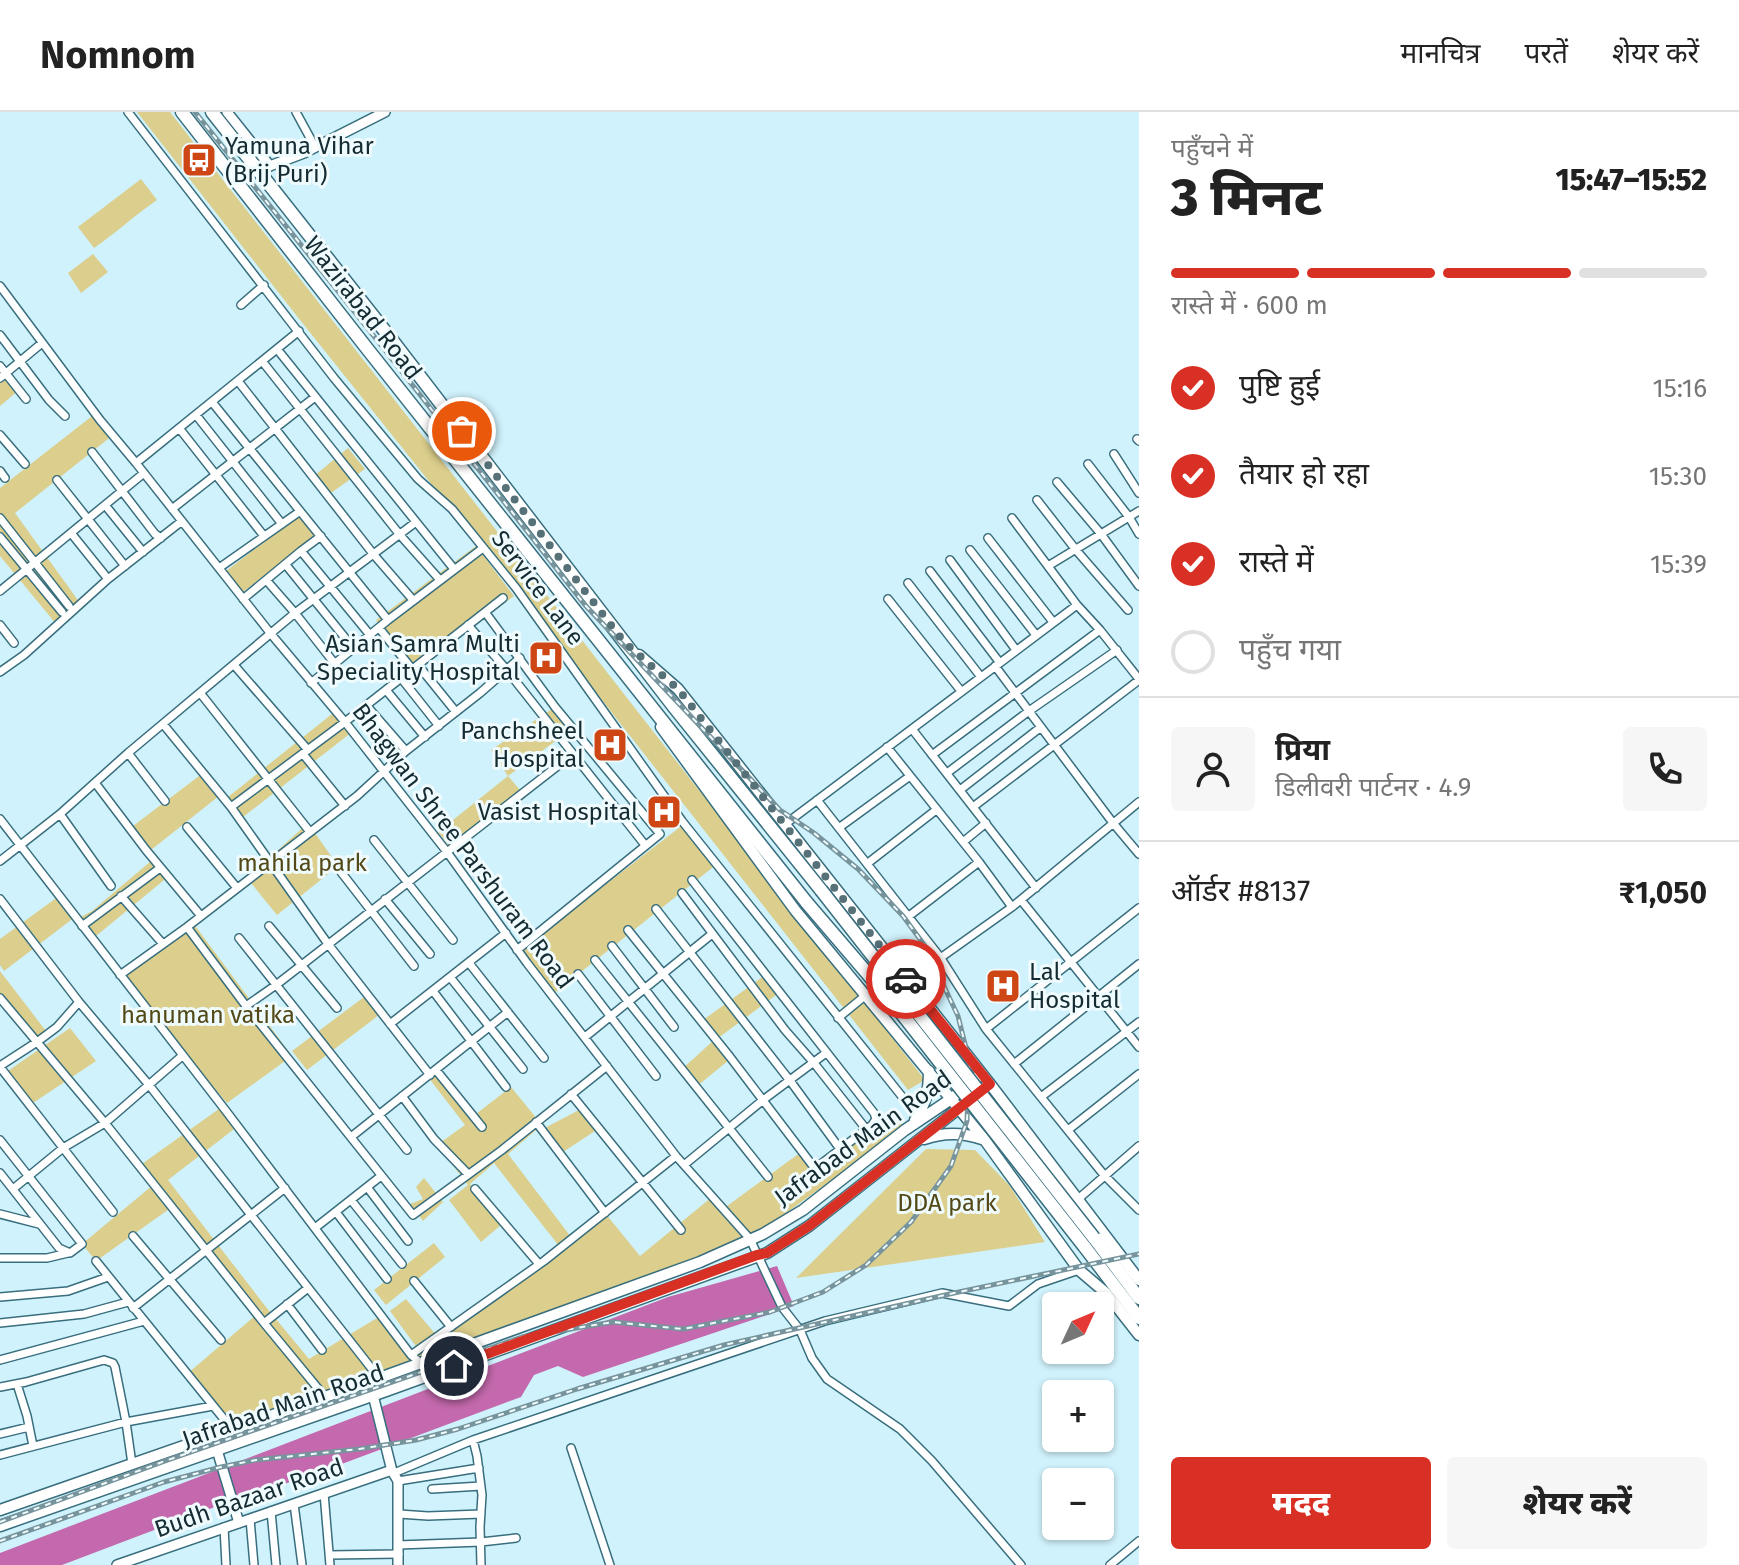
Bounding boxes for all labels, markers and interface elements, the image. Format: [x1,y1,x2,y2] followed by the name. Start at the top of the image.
[40,32,196,78] text: Nomnom
[1401,37,1481,70] text: मानचित्र
[1525,37,1568,70] text: परतें
[1612,37,1699,70] text: शेयर करें
[225,132,375,188] place label: Yamuna Vihar (Brij Puri)
[1171,133,1253,164] text: पहुँचने में
[180,141,218,179] bus stop icon: Yamuna Vihar (Brij Puri)
[1556,162,1707,198] text: 15:47–15:52
[1171,166,1322,229] text: 3 मिनट
[298,231,428,385] street label: Wazirabad Road
[1171,290,1328,321] text: रास्ते में · 600 m
[1171,366,1215,410] icon: check
[1239,368,1320,404] text: पुष्टि हुई
[1652,373,1707,404] text: 15:16
[428,397,496,465] pin
[440,409,484,453] icon: bag
[1171,454,1215,498] icon: check
[1239,456,1369,492] text: तैयार हो रहा
[1649,461,1707,492] text: 15:30
[486,525,590,651] street label: Service Lane
[1171,542,1215,586] icon: check
[1239,544,1314,580] text: रास्ते में
[1650,549,1707,580] text: 15:39
[317,630,520,686] place label: Asian Samra Multi Speciality Hospital
[1239,632,1341,668] text: पहुँच गया
[527,639,565,677] hospital icon: Asian Samra Multi Speciality Hospital
[346,698,580,994] street label: Bhagwan Shree Parshuram Road
[460,717,584,773] place label: Panchsheel Hospital
[591,726,629,764] hospital icon: Panchsheel Hospital
[1171,727,1255,811] button: person
[1623,727,1707,811] button: phone
[1275,732,1330,768] text: प्रिया
[1275,772,1471,803] text: डिलीवरी पार्टनर · 4.9
[645,793,683,831] hospital icon: Vasist Hospital
[478,798,638,826] place label: Vasist Hospital
[237,849,367,877] park label: mahila park
[1171,873,1310,909] text: ऑर्डर #8137
[1619,875,1707,911] text: ₹1,050
[866,939,946,1019] courier
[884,957,928,1001] icon: car
[1029,958,1120,1014] place label: Lal Hospital
[984,967,1022,1005] hospital icon: Lal Hospital
[121,1001,295,1029] park label: hanuman vatika
[769,1064,957,1212] street label: Jafrabad Main Road
[897,1189,997,1217] park label: DDA park
[1042,1292,1114,1364] north arrow
[1042,1292,1114,1540] map controls
[420,1332,488,1400] pin
[432,1344,476,1388] icon: home
[178,1358,388,1454] street label: Jafrabad Main Road
[1042,1380,1114,1452] button: +
[151,1453,347,1543] street label: Budh Bazaar Road
[1171,1457,1431,1549] button: मदद
[1447,1457,1707,1549] button: शेयर करें
[1042,1468,1114,1540] button: −

